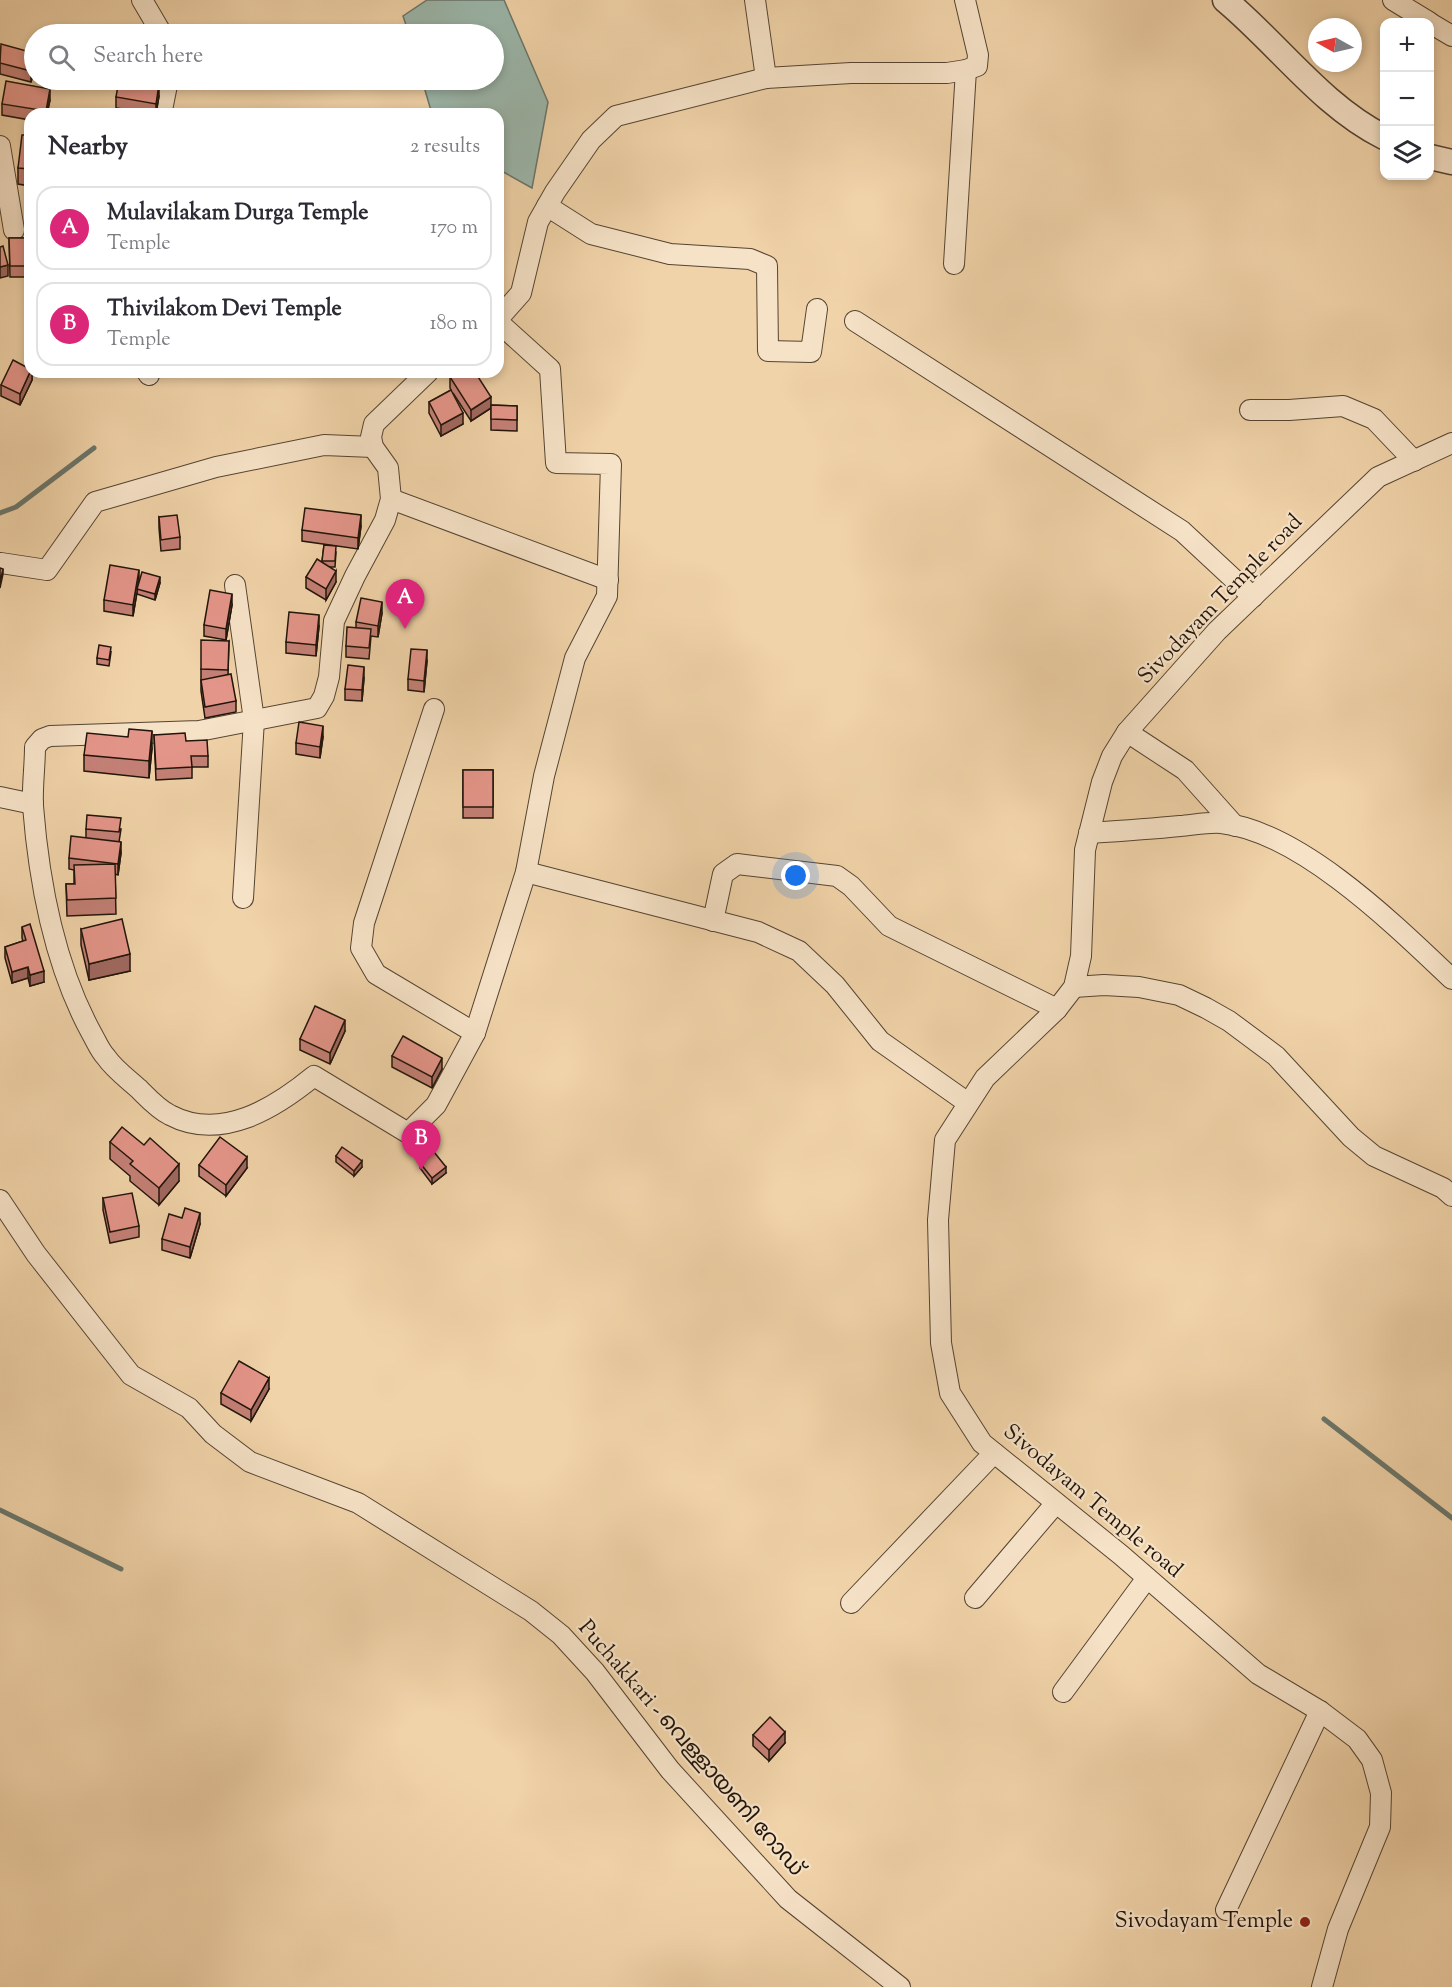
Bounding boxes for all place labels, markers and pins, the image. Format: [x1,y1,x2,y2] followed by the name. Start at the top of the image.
[386,580,424,629] pin: A
[402,1120,440,1170] pin: B
[1115,1906,1293,1938] place label: Sivodayam Temple
[1298,1915,1312,1929] marker: Sivodayam Temple

